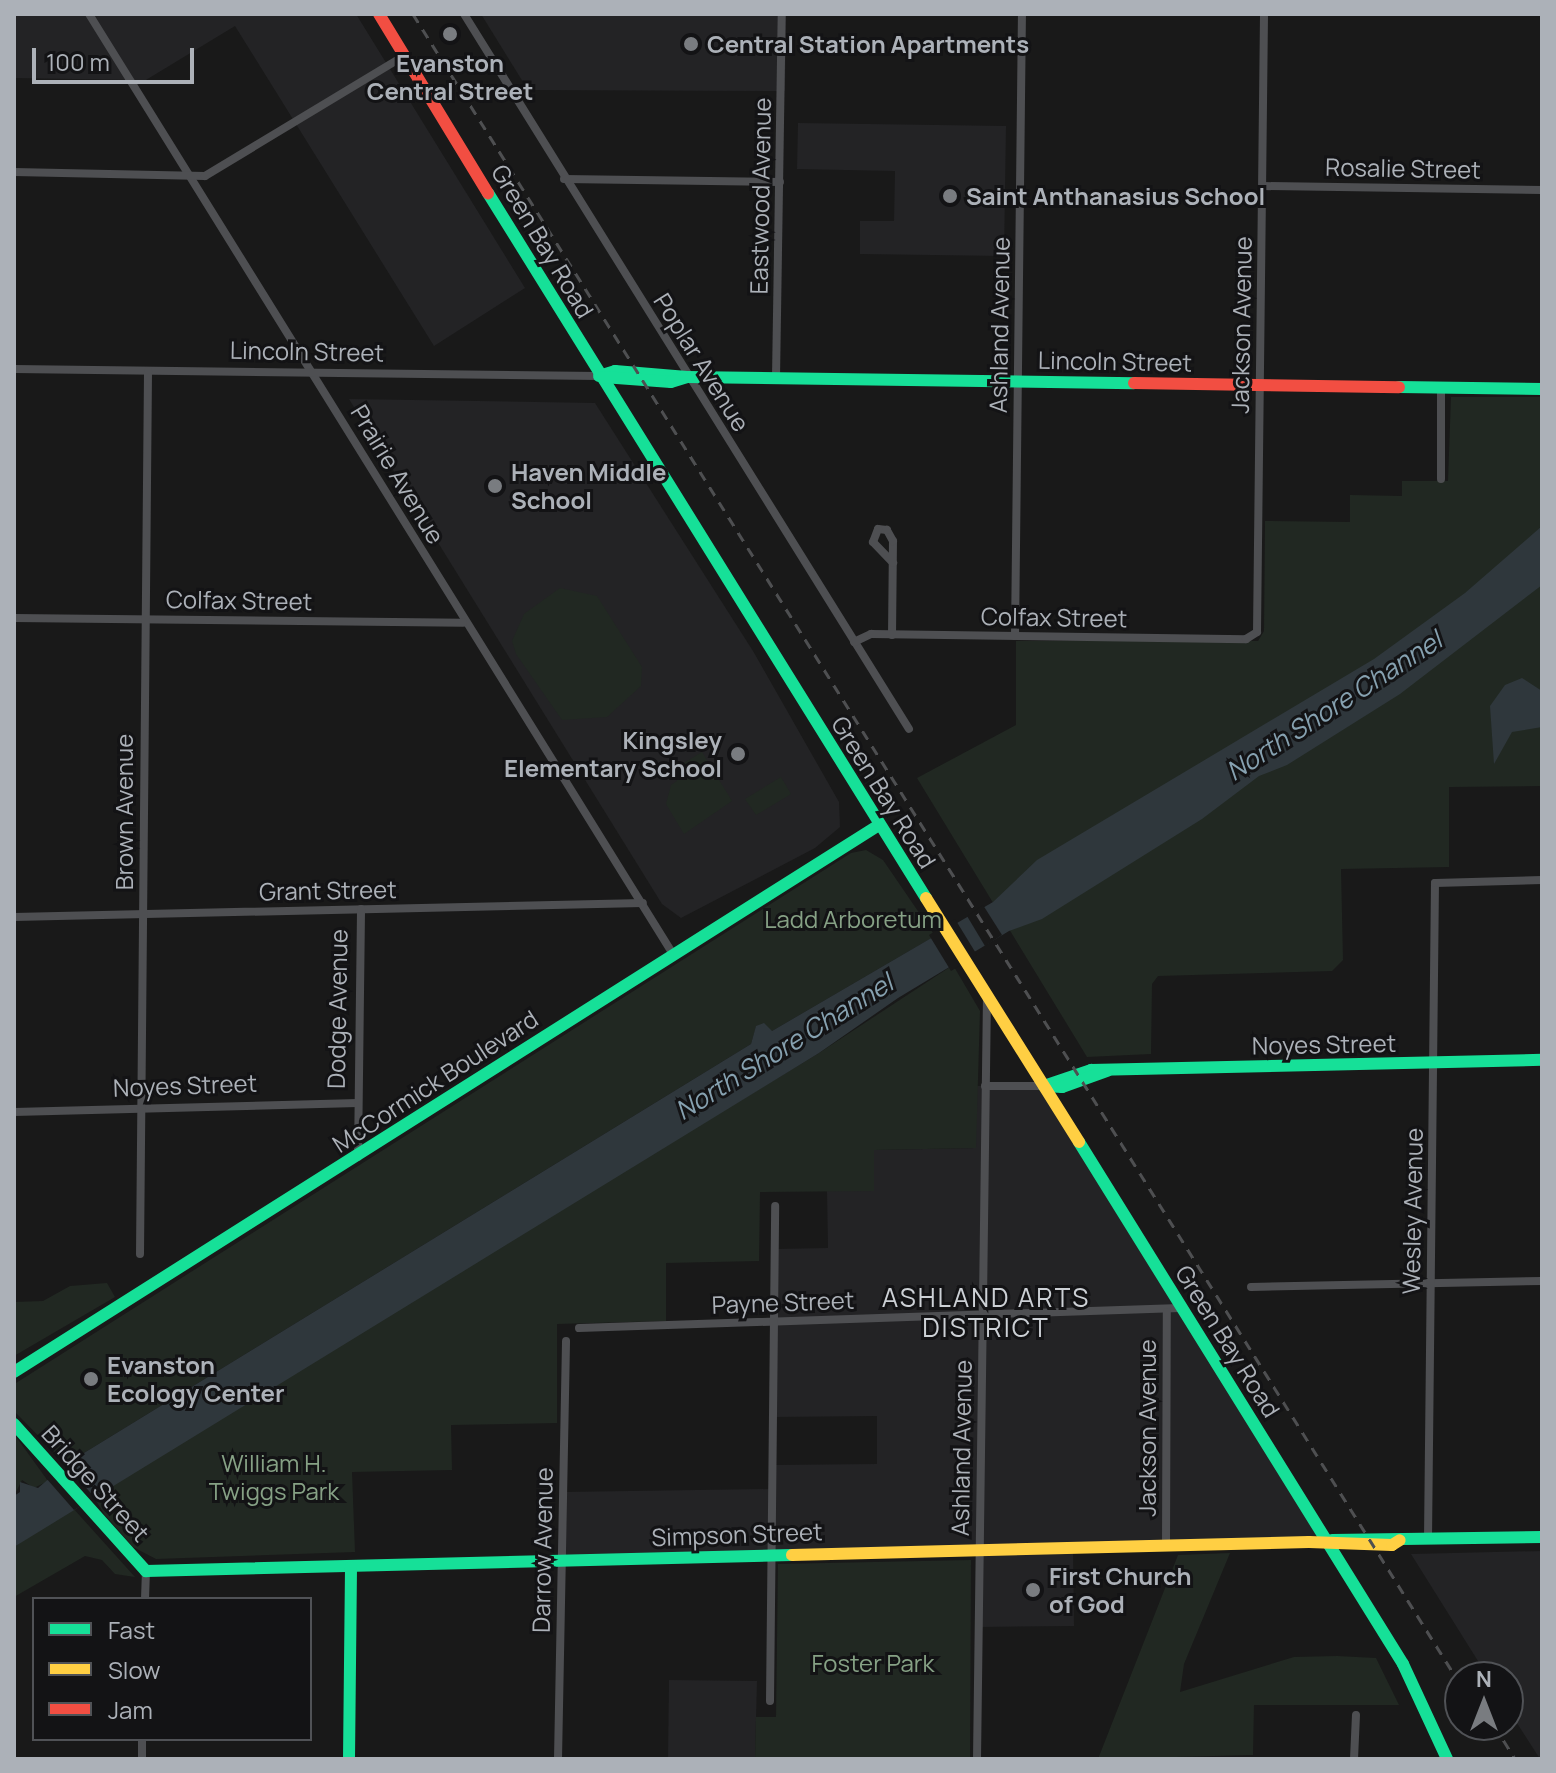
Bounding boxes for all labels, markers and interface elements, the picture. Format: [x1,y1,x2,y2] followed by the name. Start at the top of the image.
[439,23,461,45] marker: Evanston Central Street
[707,30,1029,58] place label: Central Station Apartments
[36,32,198,82] scale bar
[682,35,700,53] marker: Central Station Apartments
[46,45,110,78] text: 100 m
[367,49,533,105] place label: Evanston Central Street
[744,97,776,295] street label: Eastwood Avenue
[1325,152,1481,184] street label: Rosalie Street
[486,159,600,323] street label: Green Bay Road
[966,182,1265,210] place label: Saint Anthanasius School
[941,187,959,205] marker: Saint Anthanasius School
[1225,236,1257,414] street label: Jackson Avenue
[983,237,1015,413] street label: Ashland Avenue
[648,288,756,436] street label: Poplar Avenue
[230,335,384,367] street label: Lincoln Street
[1038,345,1192,377] street label: Lincoln Street
[345,399,451,549] street label: Prairie Avenue
[511,458,666,514] place label: Haven Middle School
[486,477,504,495] marker: Haven Middle School
[166,584,312,616] street label: Colfax Street
[981,601,1127,633] street label: Colfax Street
[1220,625,1448,787] water label: North Shore Channel
[826,711,942,873] street label: Green Bay Road
[504,726,722,782] place label: Kingsley Elementary School
[110,734,138,890] street label: Brown Avenue
[729,745,747,763] marker: Kingsley Elementary School
[259,874,397,906] street label: Grant Street
[764,905,942,933] park label: Ladd Arboretum
[321,929,353,1089] street label: Dodge Avenue
[670,967,898,1127] water label: North Shore Channel
[327,1004,543,1158] street label: McCormick Boulevard
[1252,1028,1396,1060] street label: Noyes Street
[112,1068,258,1102] street label: Noyes Street
[1396,1127,1428,1295] street label: Wesley Avenue
[1170,1260,1286,1422] street label: Green Bay Road
[882,1282,1090,1344] district label: ASHLAND ARTS DISTRICT
[711,1285,855,1319] street label: Payne Street
[1133,1339,1161,1517] street label: Jackson Avenue
[107,1351,284,1407] place label: Evanston Ecology Center
[945,1360,977,1536] street label: Ashland Avenue
[82,1370,100,1388] marker: Evanston Ecology Center
[36,1419,156,1547] street label: Bridge Street
[209,1449,339,1505] park label: William H. Twiggs Park
[526,1467,558,1633] street label: Darrow Avenue
[651,1517,823,1551] street label: Simpson Street
[1049,1562,1191,1618] place label: First Church of God
[1024,1581,1042,1599] marker: First Church of God
[32,1597,312,1741] legend
[108,1613,155,1646] text: Fast
[812,1649,934,1677] park label: Foster Park
[108,1653,161,1686] text: Slow
[1444,1661,1524,1741] north arrow
[1476,1664,1492,1694] text: N
[108,1693,153,1726] text: Jam

